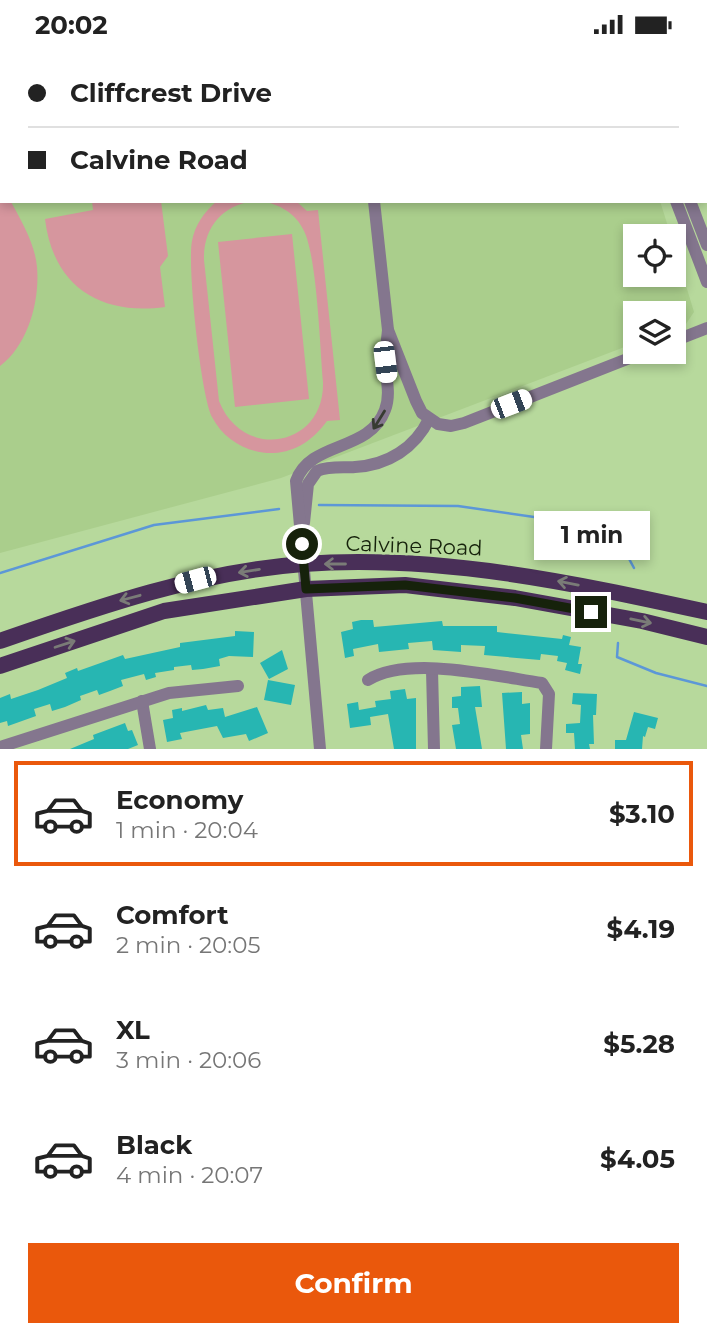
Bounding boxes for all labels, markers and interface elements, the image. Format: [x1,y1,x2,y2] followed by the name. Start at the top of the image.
[35,9,108,41] text: 20:02
[70,77,272,109] text: Cliffcrest Drive
[70,144,248,176] text: Calvine Road
[623,224,686,364] map controls
[623,224,686,287] button: locate
[623,301,686,364] button: layers
[373,340,398,384] car
[488,387,535,421] car
[371,410,385,430] one-way arrow
[533,511,649,559] callout: 1 min
[561,521,623,549] text: 1 min
[286,528,318,560] route start
[345,531,483,560] street label: Calvine Road
[323,557,346,571] one-way arrow
[172,564,219,596] car
[238,565,261,578] one-way arrow
[557,575,580,589] one-way arrow
[119,592,141,605] one-way arrow
[575,596,607,628] route end
[629,614,652,628] one-way arrow
[53,637,75,649] one-way arrow
[32,782,95,845] icon: car
[116,784,243,816] text: Economy
[609,798,675,830] text: $3.10
[116,816,258,844] text: 1 min · 20:04
[32,897,95,960] icon: car
[116,899,228,931] text: Comfort
[607,913,675,945] text: $4.19
[116,931,260,959] text: 2 min · 20:05
[32,1012,95,1075] icon: car
[116,1014,150,1046] text: XL
[603,1028,675,1060] text: $5.28
[116,1046,261,1074] text: 3 min · 20:06
[32,1127,95,1190] icon: car
[116,1129,192,1161] text: Black
[600,1143,675,1175] text: $4.05
[116,1161,263,1189] text: 4 min · 20:07
[28,1243,679,1323] button: Confirm

